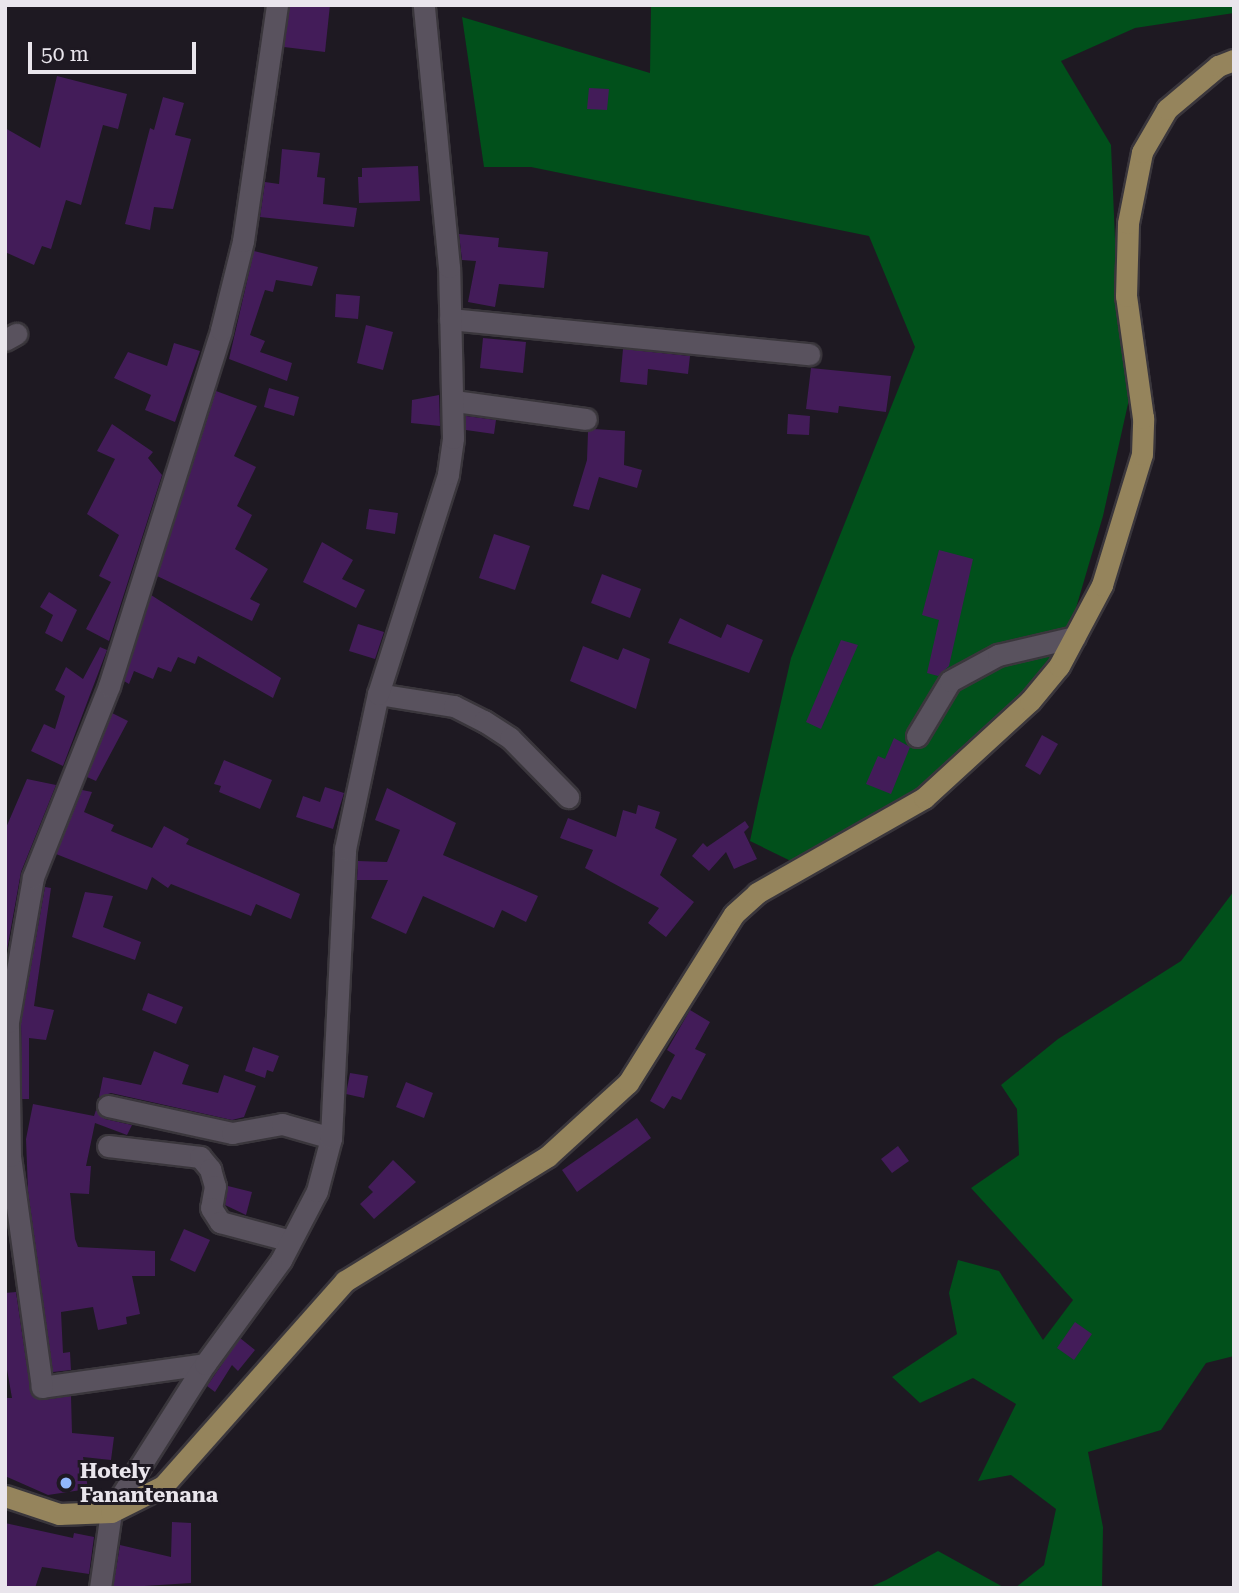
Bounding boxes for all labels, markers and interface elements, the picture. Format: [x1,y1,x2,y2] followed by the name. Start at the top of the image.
[32,28,200,72] scale bar
[41,42,89,66] text: 50 m
[80,1458,218,1508] place label: Hotely Fanantenana
[58,1475,74,1491] marker: Hotely Fanantenana

